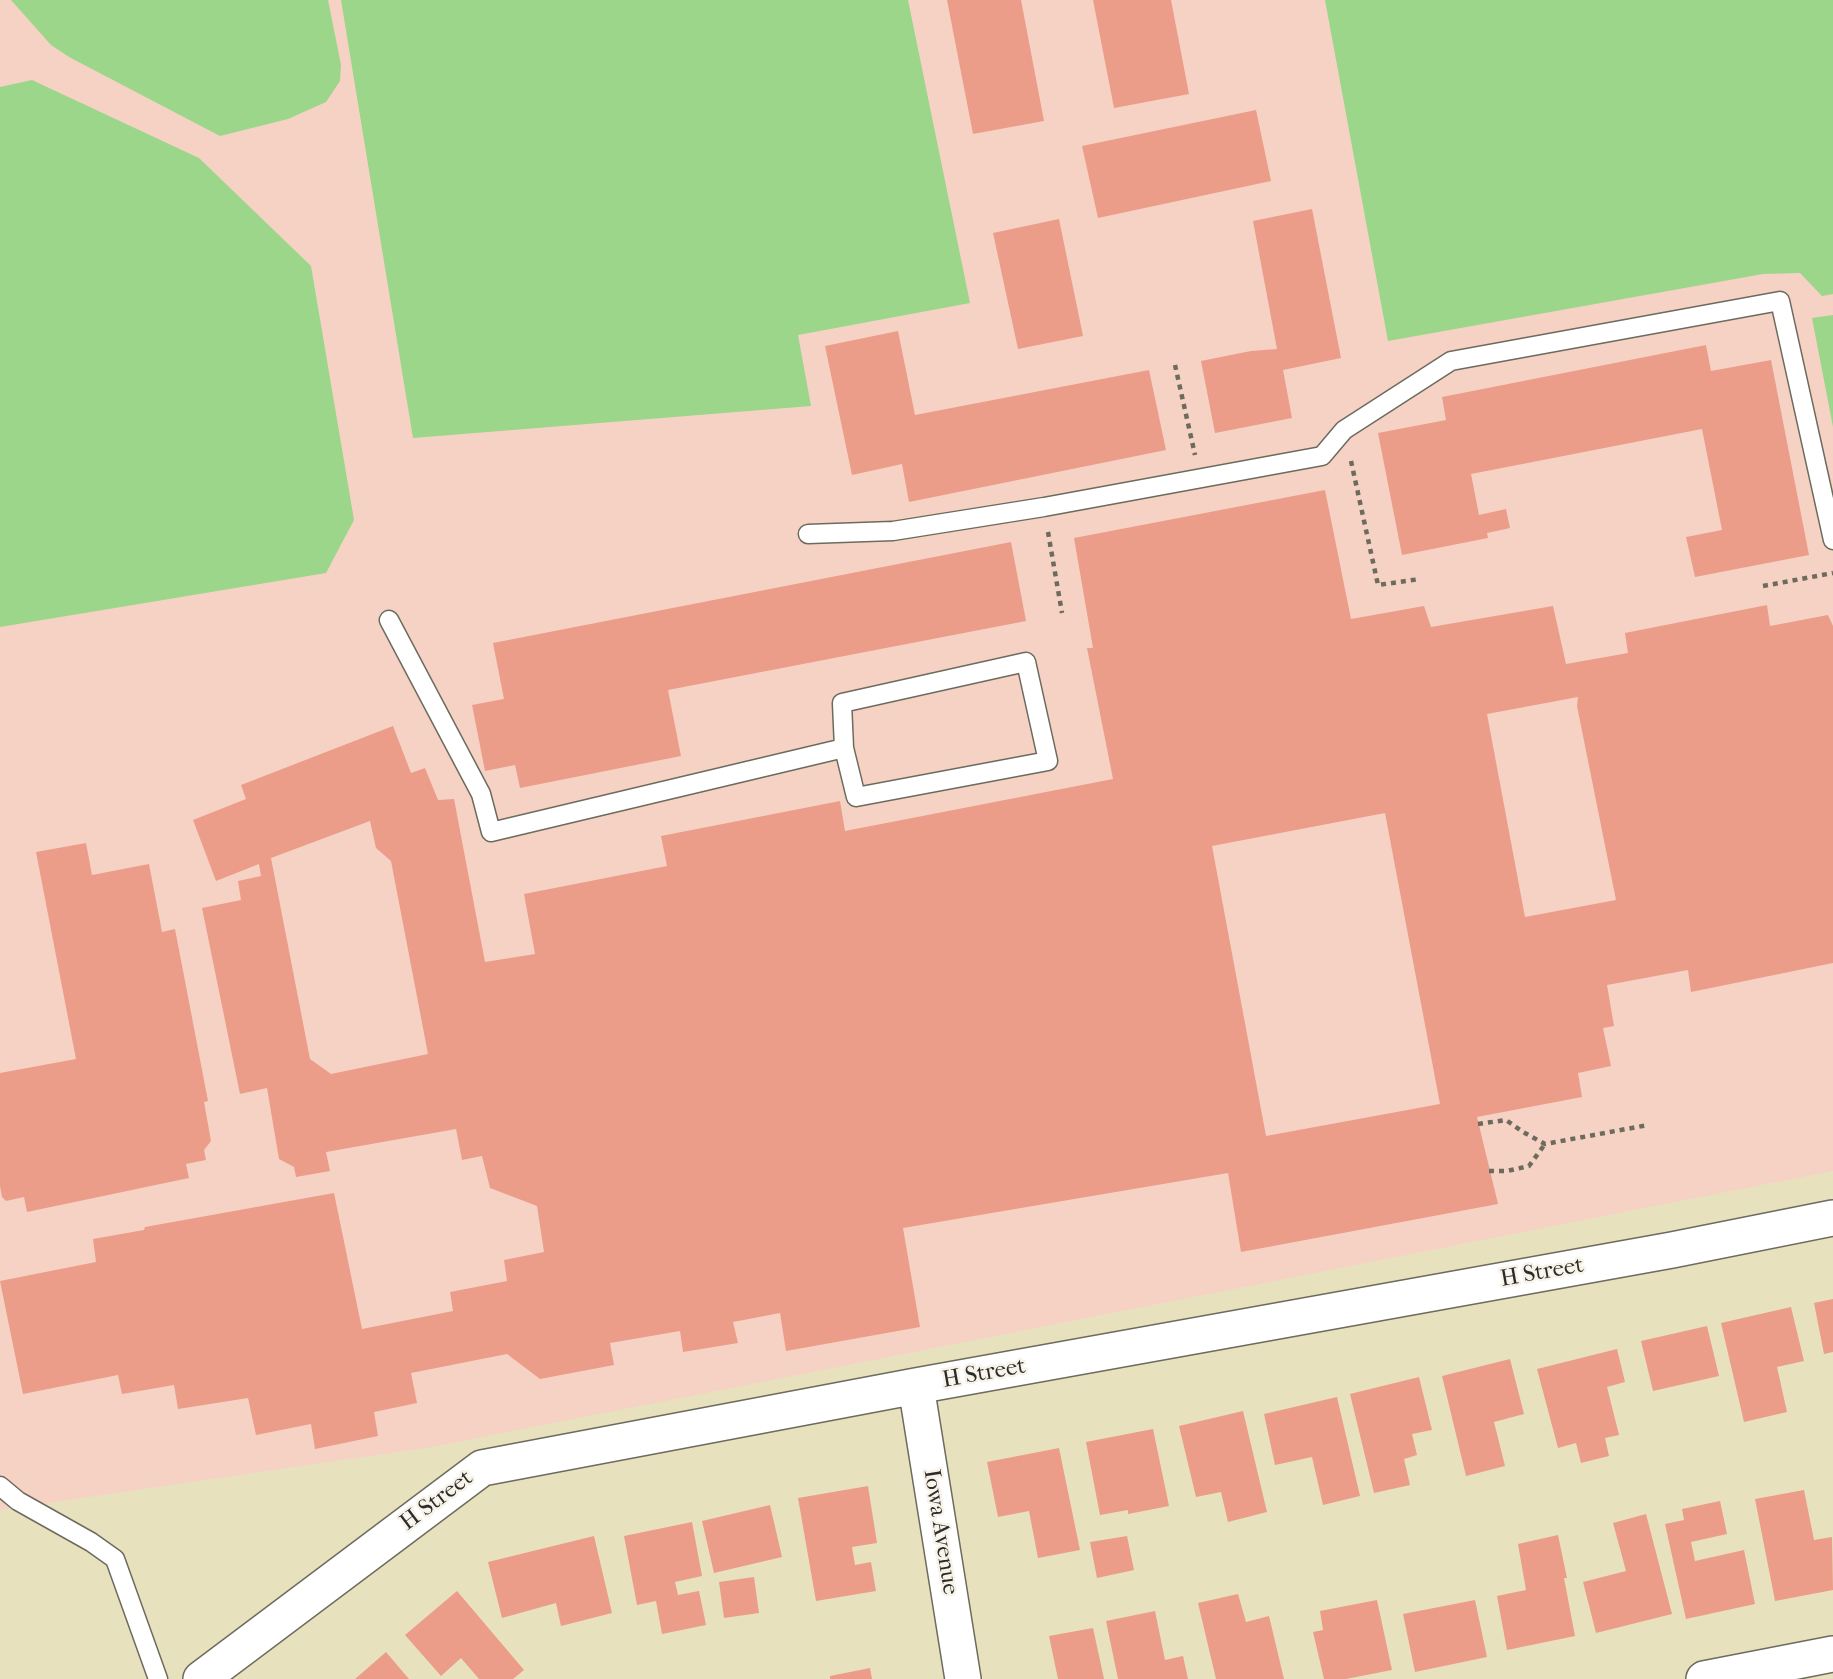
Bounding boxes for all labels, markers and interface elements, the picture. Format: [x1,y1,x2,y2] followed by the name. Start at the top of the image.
[1498,1252,1586,1294] street label: H Street
[940,1353,1028,1395] street label: H Street
[395,1465,479,1537] street label: H Street
[916,1467,964,1597] street label: Iowa Avenue

